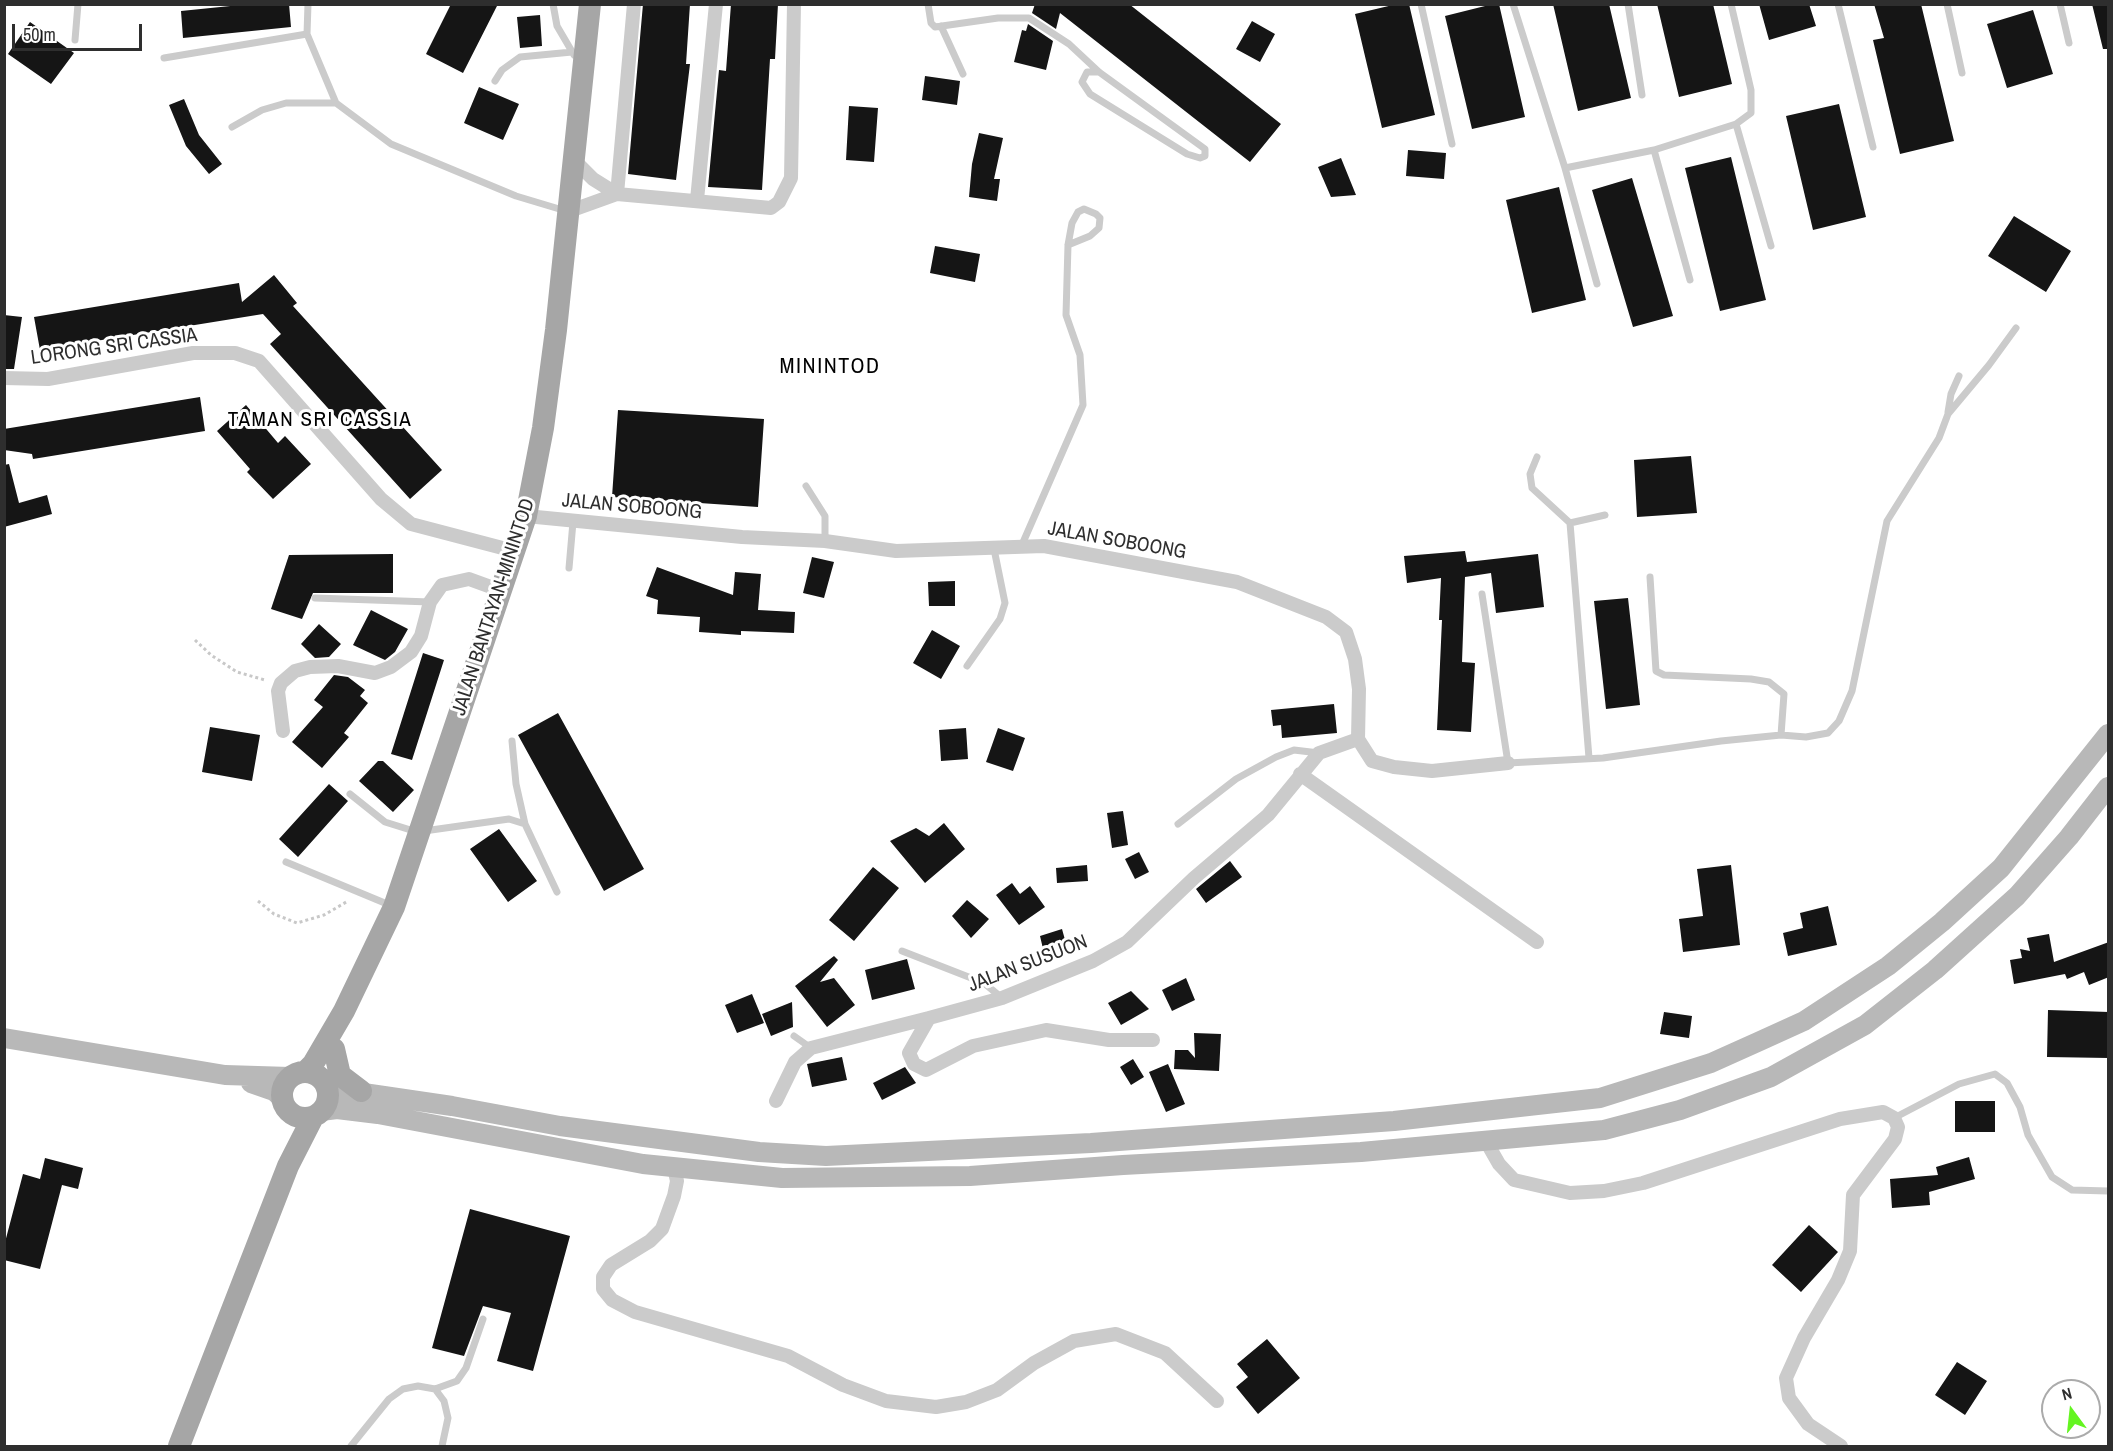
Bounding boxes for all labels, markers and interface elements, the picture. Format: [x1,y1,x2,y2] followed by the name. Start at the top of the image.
[15,12,146,50] scale bar
[23,22,56,47] text: 50 m
[29,323,199,371] street label: LORONG SRI CASSIA
[780,354,880,380] district label: MININTOD
[228,407,412,433] district label: TAMAN SRI CASSIA
[561,489,703,525] street label: JALAN SOBOONG
[448,496,540,718] street label: JALAN BANTAYAN-MININTOD
[1046,517,1188,565] street label: JALAN SOBOONG
[965,930,1091,998] street label: JALAN SUSUON
[2041,1379,2101,1439] north arrow
[2059,1382,2074,1405] text: N

